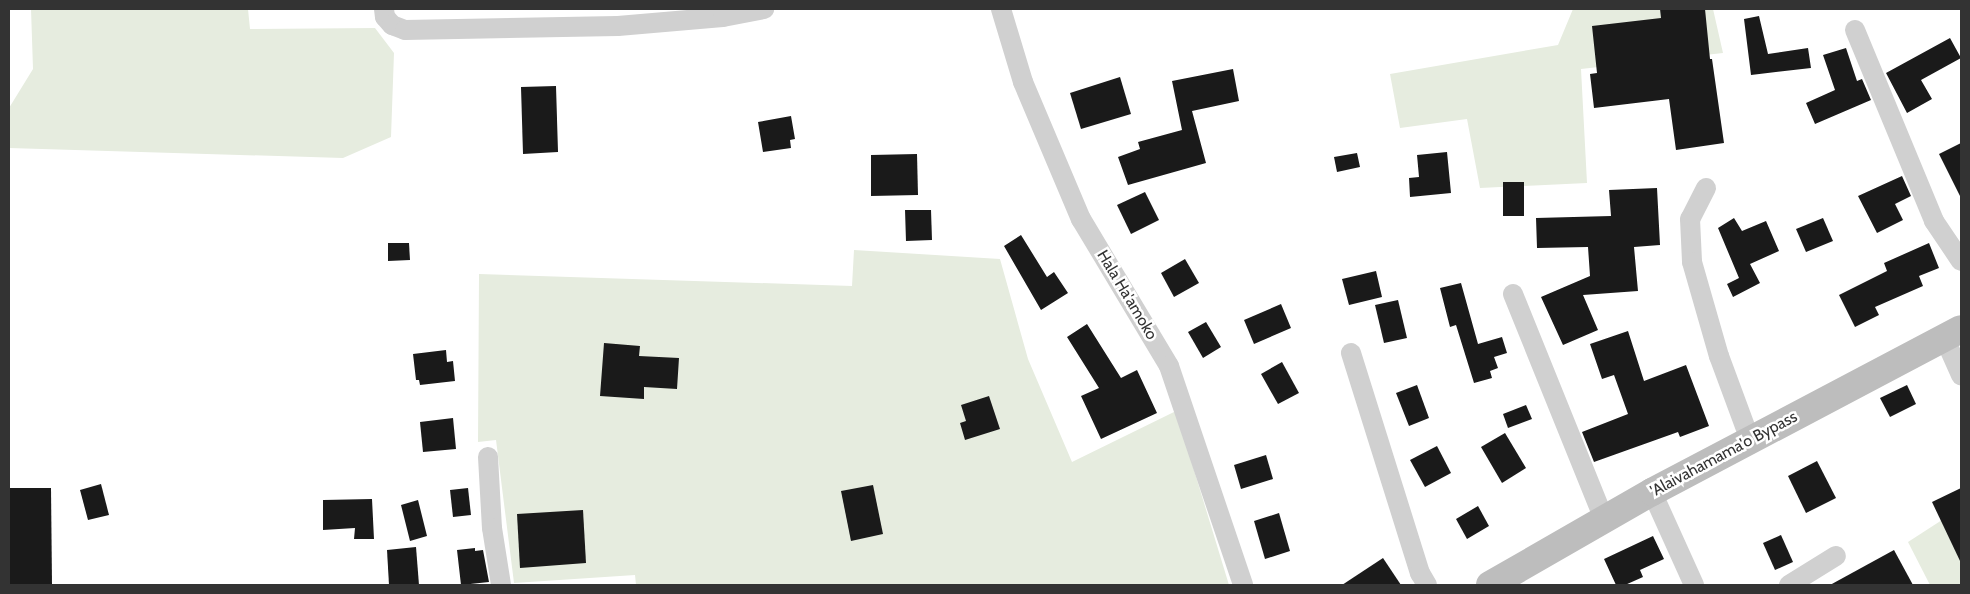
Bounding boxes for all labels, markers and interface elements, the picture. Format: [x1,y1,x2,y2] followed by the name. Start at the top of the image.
[1093,247,1161,343] street label: Hala Ha'amoko
[1647,407,1801,501] street label: 'Alaivahamama'o Bypass

